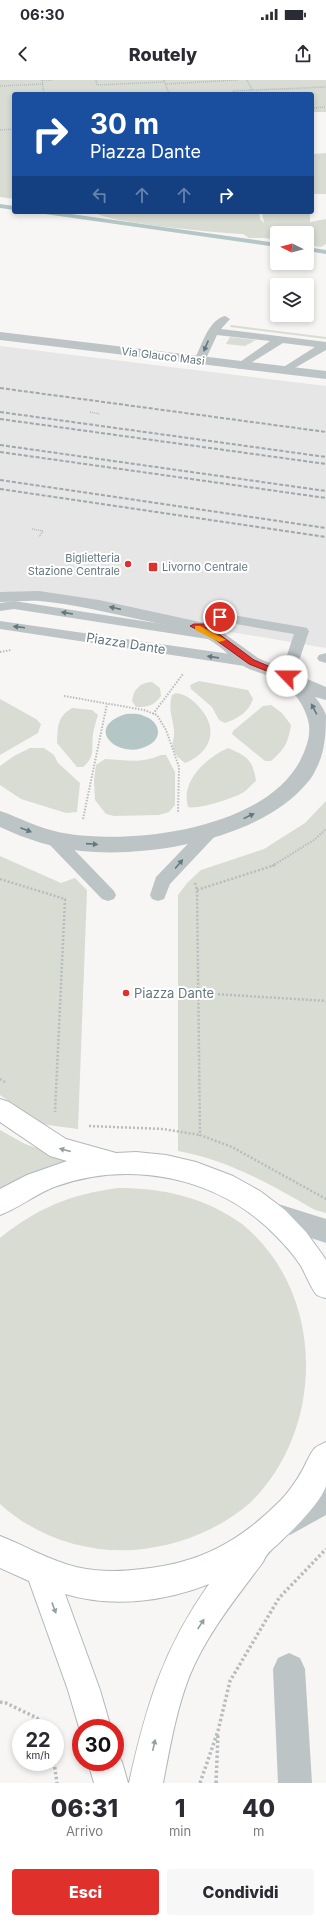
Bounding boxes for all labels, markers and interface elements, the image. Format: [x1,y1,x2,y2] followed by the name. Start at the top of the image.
[20,5,65,24] text: 06:30
[12,43,34,65] icon: back
[292,43,314,65] icon: share
[129,44,197,65] text: Routely
[90,107,159,141] text: 30 m
[24,108,76,160] icon: right
[90,141,201,162] text: Piazza Dante
[89,184,111,206] icon: left
[131,184,153,206] icon: ahead
[173,184,195,206] icon: ahead
[215,184,237,206] icon: right
[270,226,314,270] north arrow
[270,226,314,322] map controls
[270,278,314,322] button: layers
[203,340,209,352] one-way arrow
[121,344,205,368] street label: Via Glauco Masi
[28,551,120,578] place label: Biglietteria Stazione Centrale
[123,559,133,569] marker: Biglietteria Stazione Centrale
[162,560,248,574] place label: Livorno Centrale
[147,561,159,573] marker: Livorno Centrale
[203,600,237,634] pin
[109,604,121,610] one-way arrow
[209,606,231,628] icon: arrive
[61,610,73,616] one-way arrow
[13,624,25,630] one-way arrow
[85,629,167,657] street label: Piazza Dante
[207,654,219,660] one-way arrow
[266,655,308,697] position arrow
[310,703,317,715] one-way arrow
[243,813,254,819] one-way arrow
[20,828,32,834] one-way arrow
[86,840,98,847] one-way arrow
[175,859,184,870] one-way arrow
[134,985,214,1001] place label: Piazza Dante
[121,988,131,998] marker: Piazza Dante
[59,1147,71,1153] one-way arrow
[52,1603,58,1615] one-way arrow
[197,1619,204,1630] one-way arrow
[72,1719,124,1771] speed limit sign: 30
[25,1728,51,1752] text: 22
[152,1739,158,1751] one-way arrow
[26,1749,50,1761] text: km/h
[51,1794,118,1823] text: 06:31
[175,1794,185,1823] text: 1
[242,1794,275,1823] text: 40
[66,1823,103,1839] text: Arrivo
[169,1823,191,1839] text: min
[253,1823,264,1839] text: m
[12,1869,159,1915] button: Esci
[167,1869,314,1915] button: Condividi

